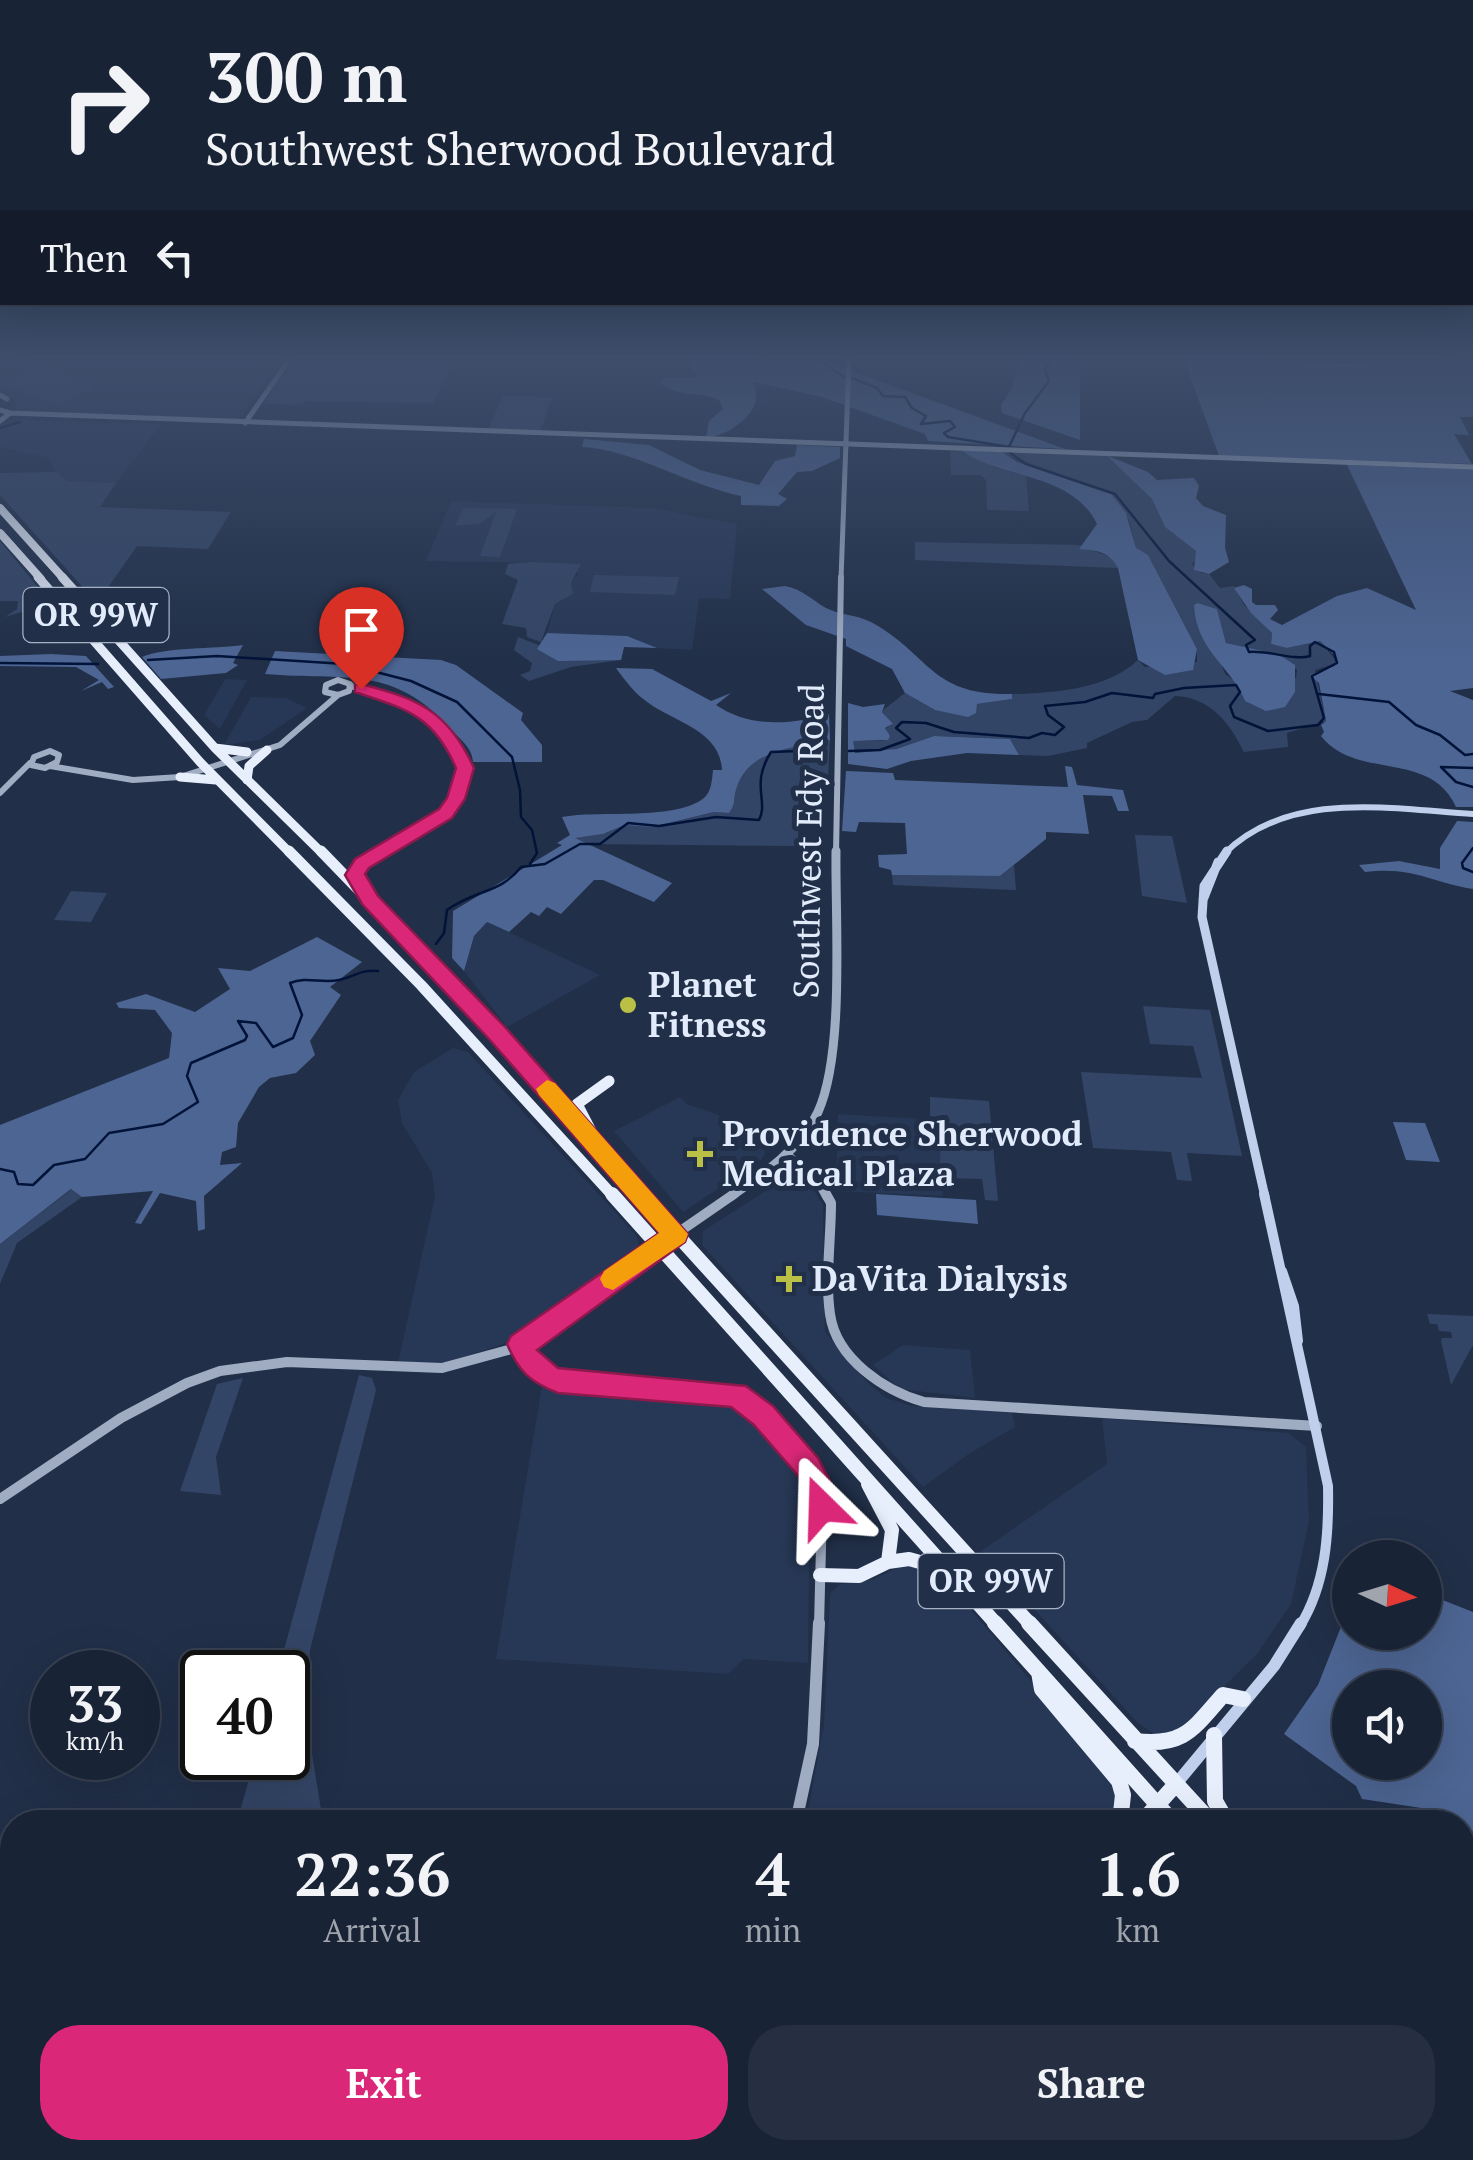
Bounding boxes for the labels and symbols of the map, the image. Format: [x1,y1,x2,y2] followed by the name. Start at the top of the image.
[319,587,404,690] pin
[23,588,168,642] road number: OR 99W
[782,683,834,999] street label: Southwest Edy Road
[648,961,767,1047] place label: Planet Fitness
[617,994,639,1016] marker: Planet Fitness
[722,1110,1083,1196] place label: Providence Sherwood Medical Plaza
[687,1141,713,1167] marker: Providence Sherwood Medical Plaza
[812,1255,1068,1301] place label: DaVita Dialysis
[776,1266,802,1292] marker: DaVita Dialysis
[770,1455,874,1559] position arrow
[1332,1540,1442,1650] north arrow
[918,1554,1064,1608] road number: OR 99W
[180,1650,310,1780] speed limit sign: 40

